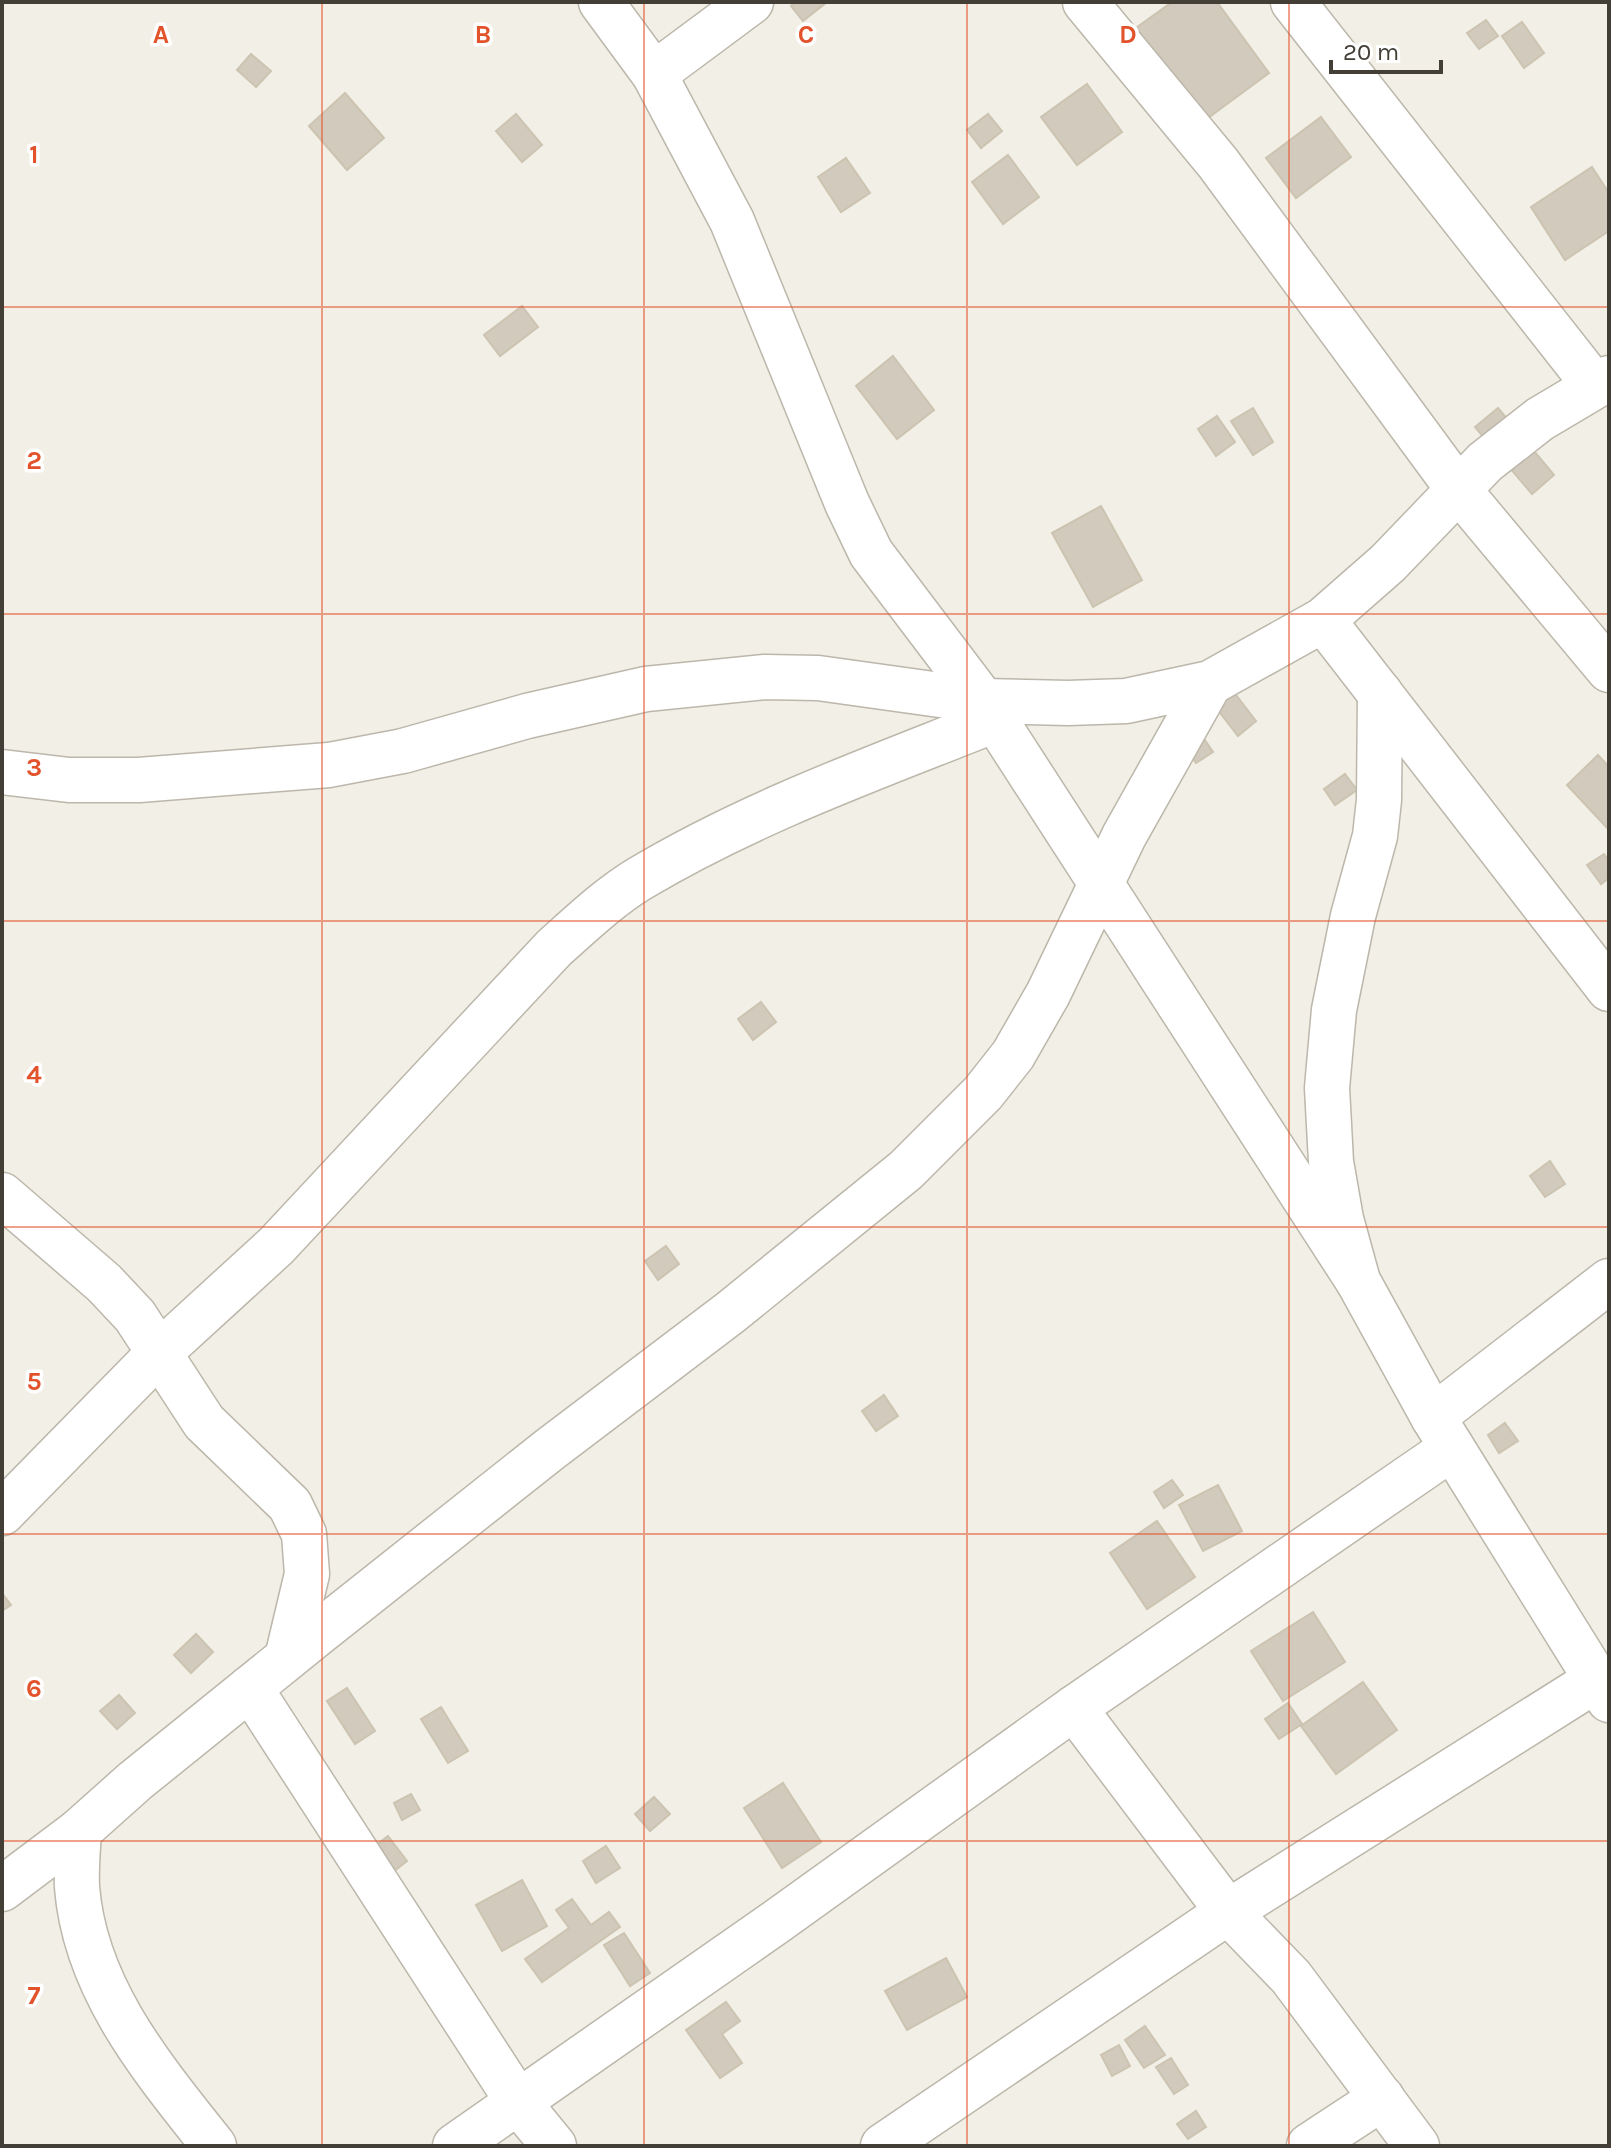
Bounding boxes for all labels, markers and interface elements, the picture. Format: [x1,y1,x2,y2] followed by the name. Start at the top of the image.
[153,19,169,50] text: A
[475,19,491,50] text: B
[798,19,814,50] text: C
[1119,19,1137,50] text: D
[1331,24,1441,74] scale bar
[1343,38,1399,66] text: 20 m
[29,139,39,170] text: 1
[26,445,42,476] text: 2
[26,752,42,783] text: 3
[26,1059,42,1090] text: 4
[26,1366,42,1397] text: 5
[26,1673,42,1704] text: 6
[28,1980,41,2011] text: 7

